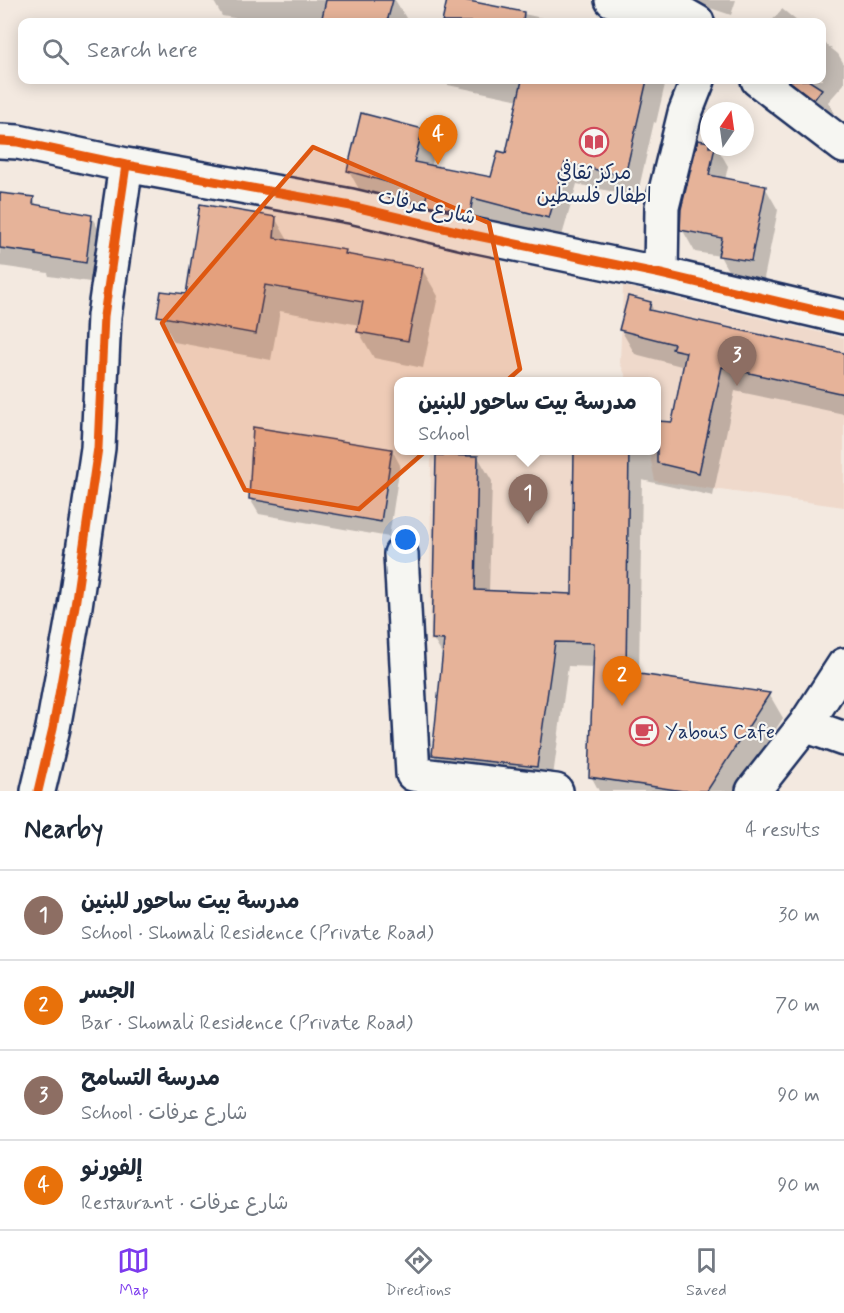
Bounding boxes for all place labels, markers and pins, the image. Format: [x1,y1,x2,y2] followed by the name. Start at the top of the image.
[418,116,458,165] pin: 4
[578,126,610,158] library icon: مركز ثقافي اطفال فلسطين
[536,159,652,210] place label: مركز ثقافي اطفال فلسطين
[718,336,756,386] pin: 3
[508,474,548,524] pin: 1
[602,656,642,706] pin: 2
[628,715,660,747] cafe icon: Yabous Cafe
[665,719,775,746] place label: Yabous Cafe

